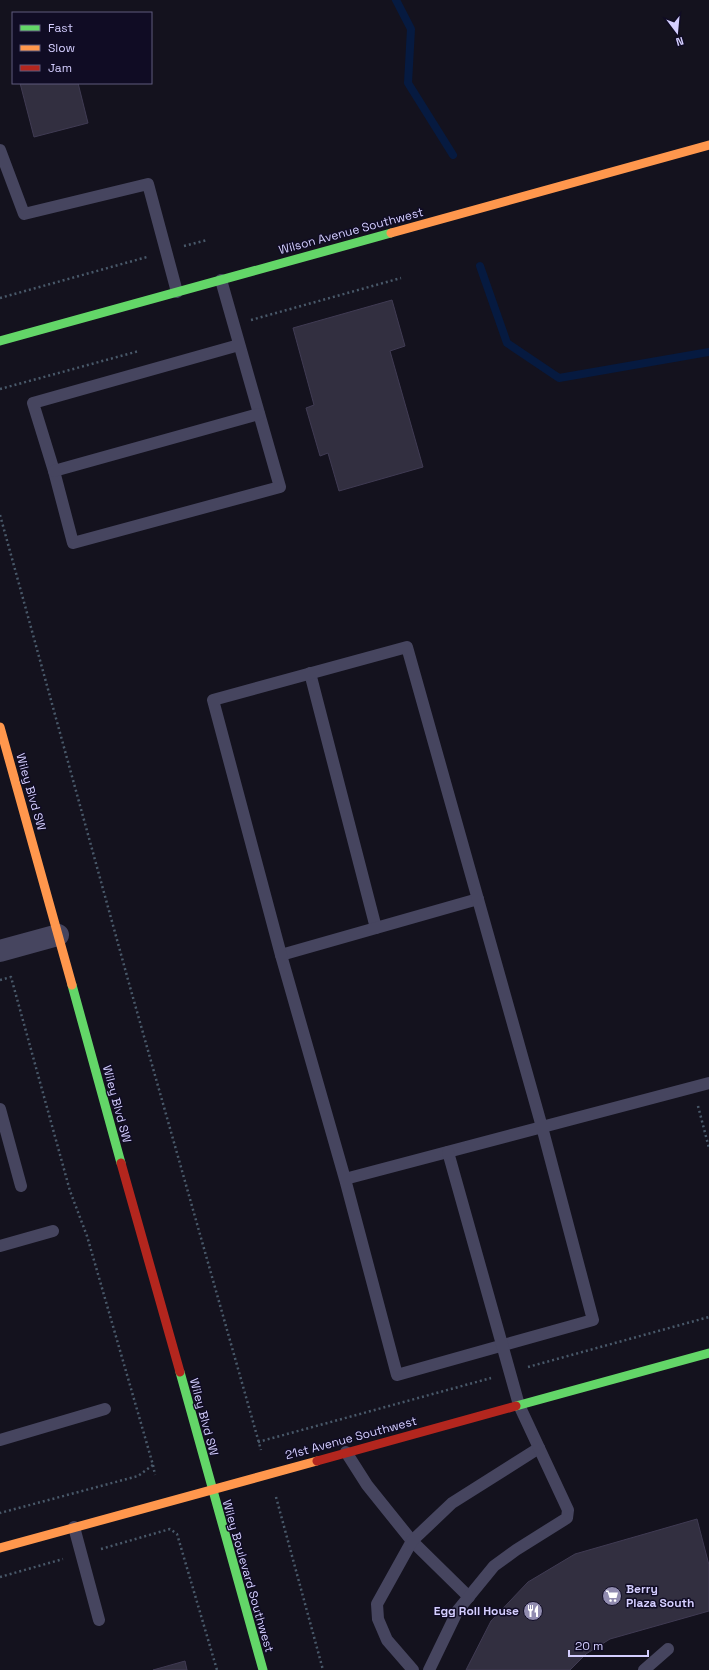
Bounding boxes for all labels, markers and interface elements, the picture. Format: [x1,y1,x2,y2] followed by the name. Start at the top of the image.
[12,12,152,84] legend
[657,12,697,52] north arrow
[48,20,73,36] text: Fast
[674,34,685,49] text: N
[48,40,75,56] text: Slow
[48,60,72,76] text: Jam
[277,204,425,258] street label: Wilson Avenue Southwest
[12,752,50,833] street label: Wiley Blvd SW
[99,1063,135,1145] street label: Wiley Blvd SW
[186,1376,222,1458] street label: Wiley Blvd SW
[283,1413,419,1463] street label: 21st Avenue Southwest
[219,1498,277,1654] street label: Wiley Boulevard Southwest
[626,1581,694,1611] place label: Berry Plaza South
[601,1585,623,1607] supermarket icon: Berry Plaza South
[522,1600,544,1622] restaurant icon: Egg Roll House
[434,1603,519,1619] place label: Egg Roll House
[569,1632,648,1658] scale bar
[575,1638,603,1654] text: 20 m

